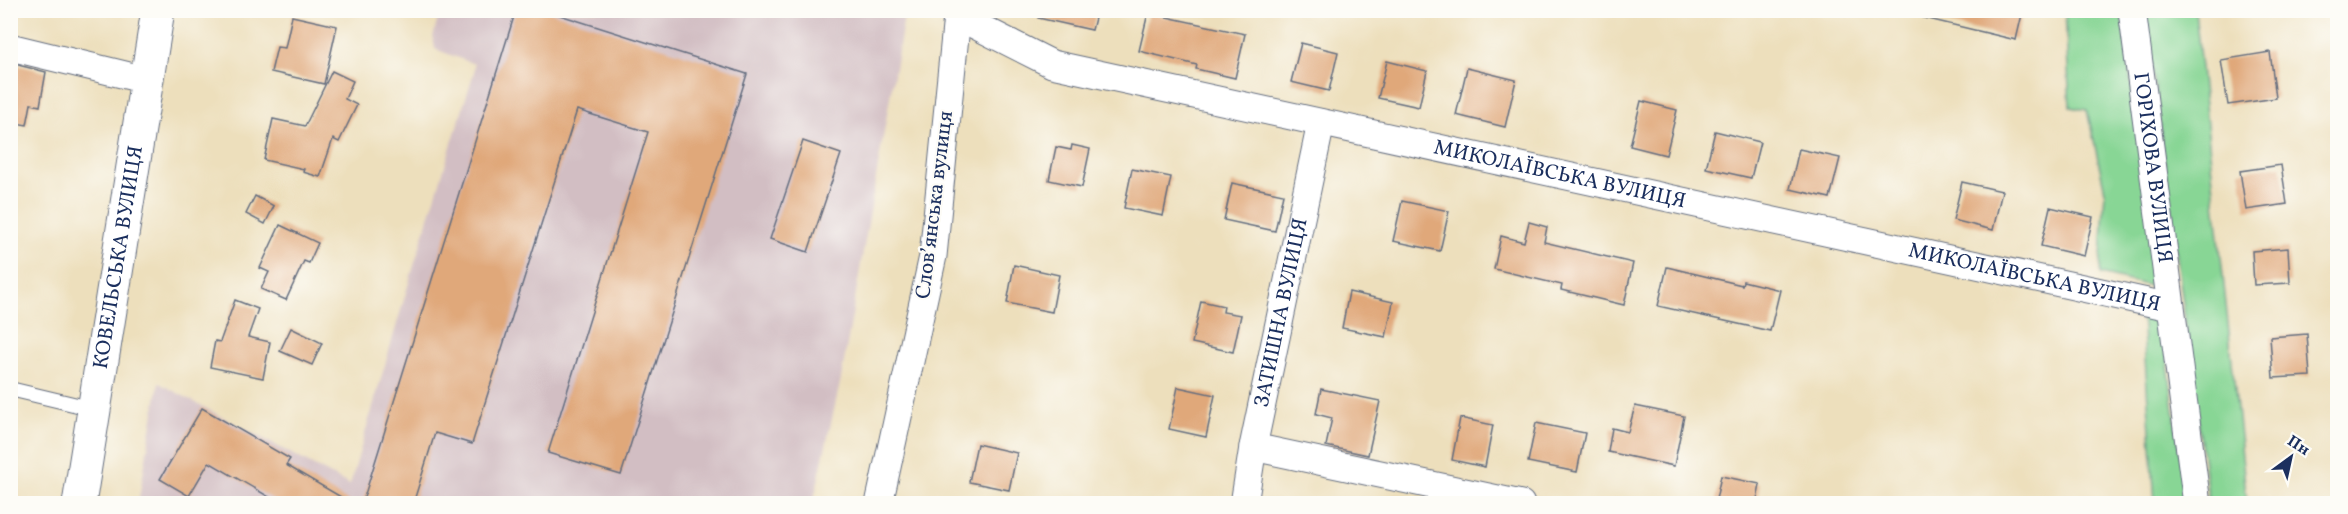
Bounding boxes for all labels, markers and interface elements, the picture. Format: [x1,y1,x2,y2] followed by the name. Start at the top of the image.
[2126,71,2180,265] street label: ГОРІХОВА ВУЛИЦЯ
[909,109,961,301] street label: Словʼянська вулиця
[1431,133,1689,216] street label: МИКОЛАЇВСЬКА ВУЛИЦЯ
[86,143,151,371] street label: КОВЕЛЬСЬКА ВУЛИЦЯ
[1247,215,1315,410] street label: ЗАТИШНА ВУЛИЦЯ
[1906,236,2163,319] street label: МИКОЛАЇВСЬКА ВУЛИЦЯ
[2261,427,2321,487] north arrow
[2283,431,2314,462] text: Пн

